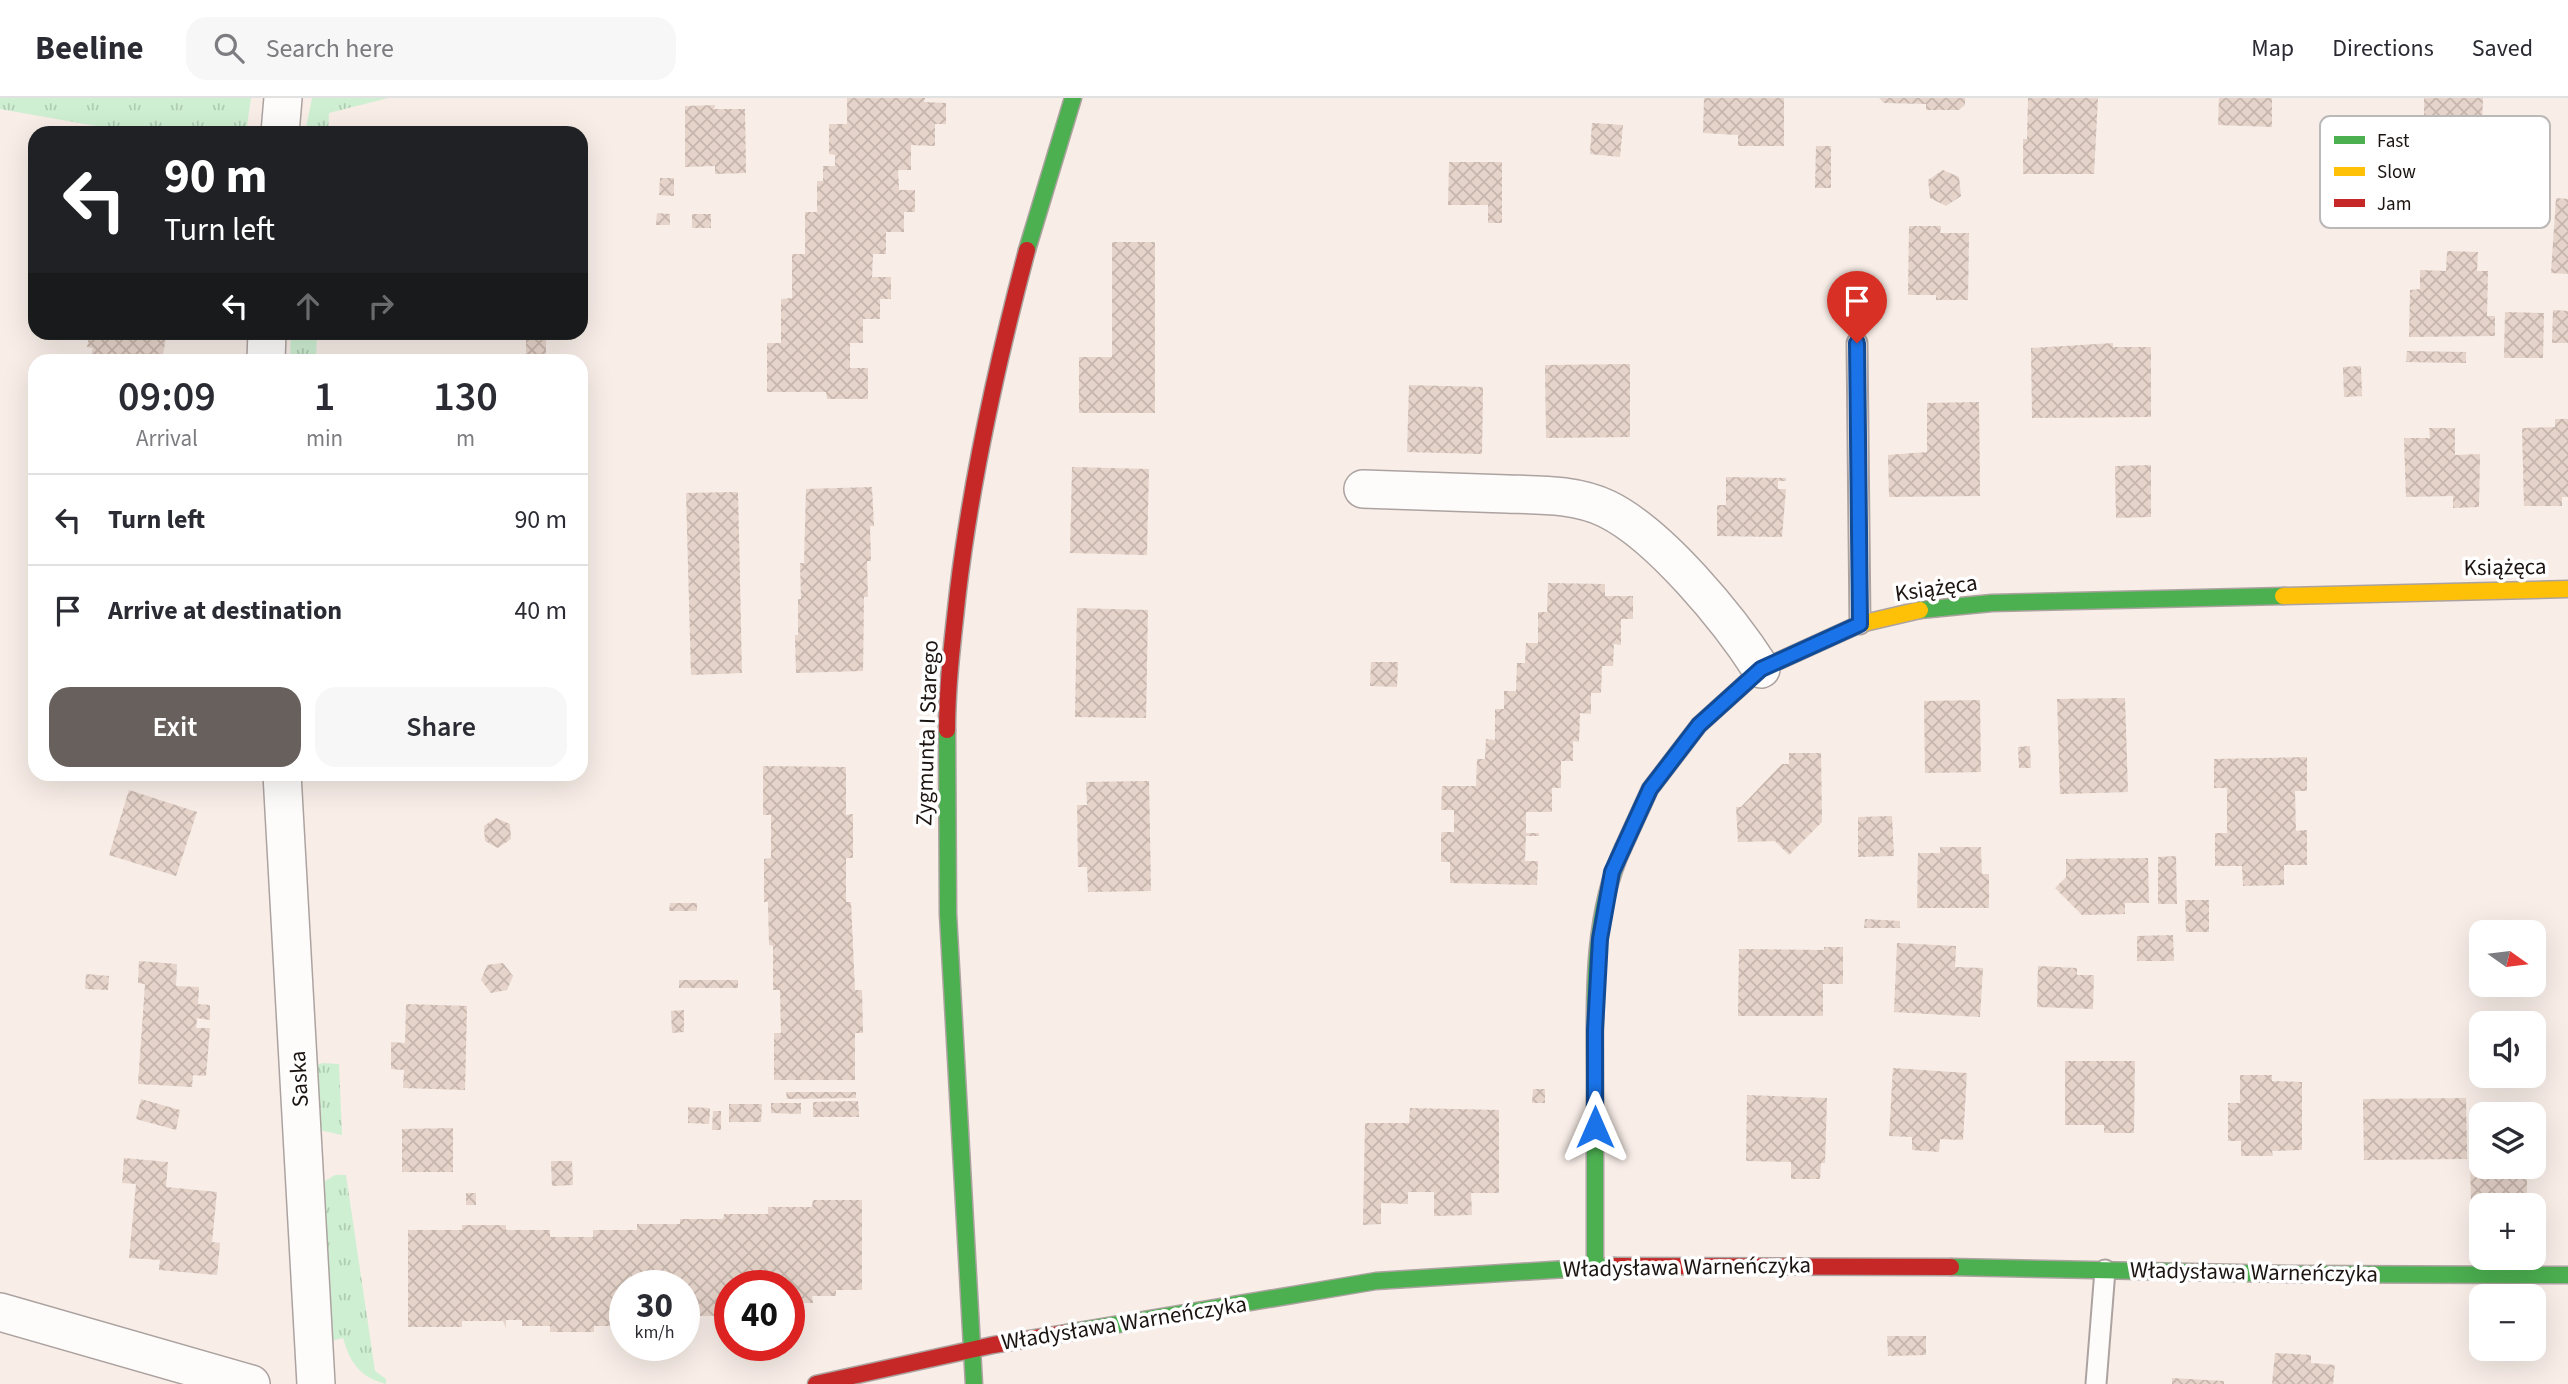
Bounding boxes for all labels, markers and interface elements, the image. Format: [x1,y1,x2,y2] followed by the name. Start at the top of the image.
[186,17,676,80] search box
[35,25,144,72] text: Beeline
[210,29,248,67] icon: search
[266,30,394,67] text: Search here
[2251,31,2294,66] text: Map
[2332,31,2434,66] text: Directions
[2472,31,2533,66] text: Saved
[2320,116,2550,228] legend
[2377,128,2410,155] text: Fast
[164,142,268,212] text: 90 m
[49,154,140,245] icon: left
[2377,159,2416,186] text: Slow
[2377,191,2411,218] text: Jam
[164,207,275,253] text: Turn left
[1827,271,1887,343] pin
[1838,282,1876,320] icon: arrive
[216,287,254,325] icon: left
[289,287,327,325] icon: ahead
[362,287,400,325] icon: right
[118,367,216,427] text: 09:09
[314,367,335,427] text: 1
[433,367,498,427] text: 130
[136,422,198,455] text: Arrival
[306,422,343,455] text: min
[456,422,475,455] text: m
[49,501,87,539] icon: left
[108,501,205,538] text: Turn left
[514,501,567,538] text: 90 m
[2463,550,2547,584] street label: Książęca
[1893,566,1979,610] street label: Książęca
[49,592,87,630] icon: arrive
[108,592,342,629] text: Arrive at destination
[514,592,567,629] text: 40 m
[907,640,947,826] street label: Zygmunta I Starego
[49,687,301,767] button: Exit
[315,687,567,767] button: Share
[2469,920,2546,998] north arrow
[2469,920,2546,1361] map controls
[2469,1011,2546,1088] button: sound
[281,1050,317,1108] street label: Saska
[1558,1090,1632,1164] position arrow
[2469,1102,2546,1179] button: layers
[2469,1193,2546,1270] button: +
[1563,1248,1811,1286] street label: Władysława Warneńczyka
[2130,1253,2378,1291] street label: Władysława Warneńczyka
[714,1270,805,1361] speed limit sign: 40
[636,1281,673,1331] text: 30
[2469,1284,2546,1361] button: −
[999,1287,1249,1359] street label: Władysława Warneńczyka
[635,1320,674,1345] text: km/h

